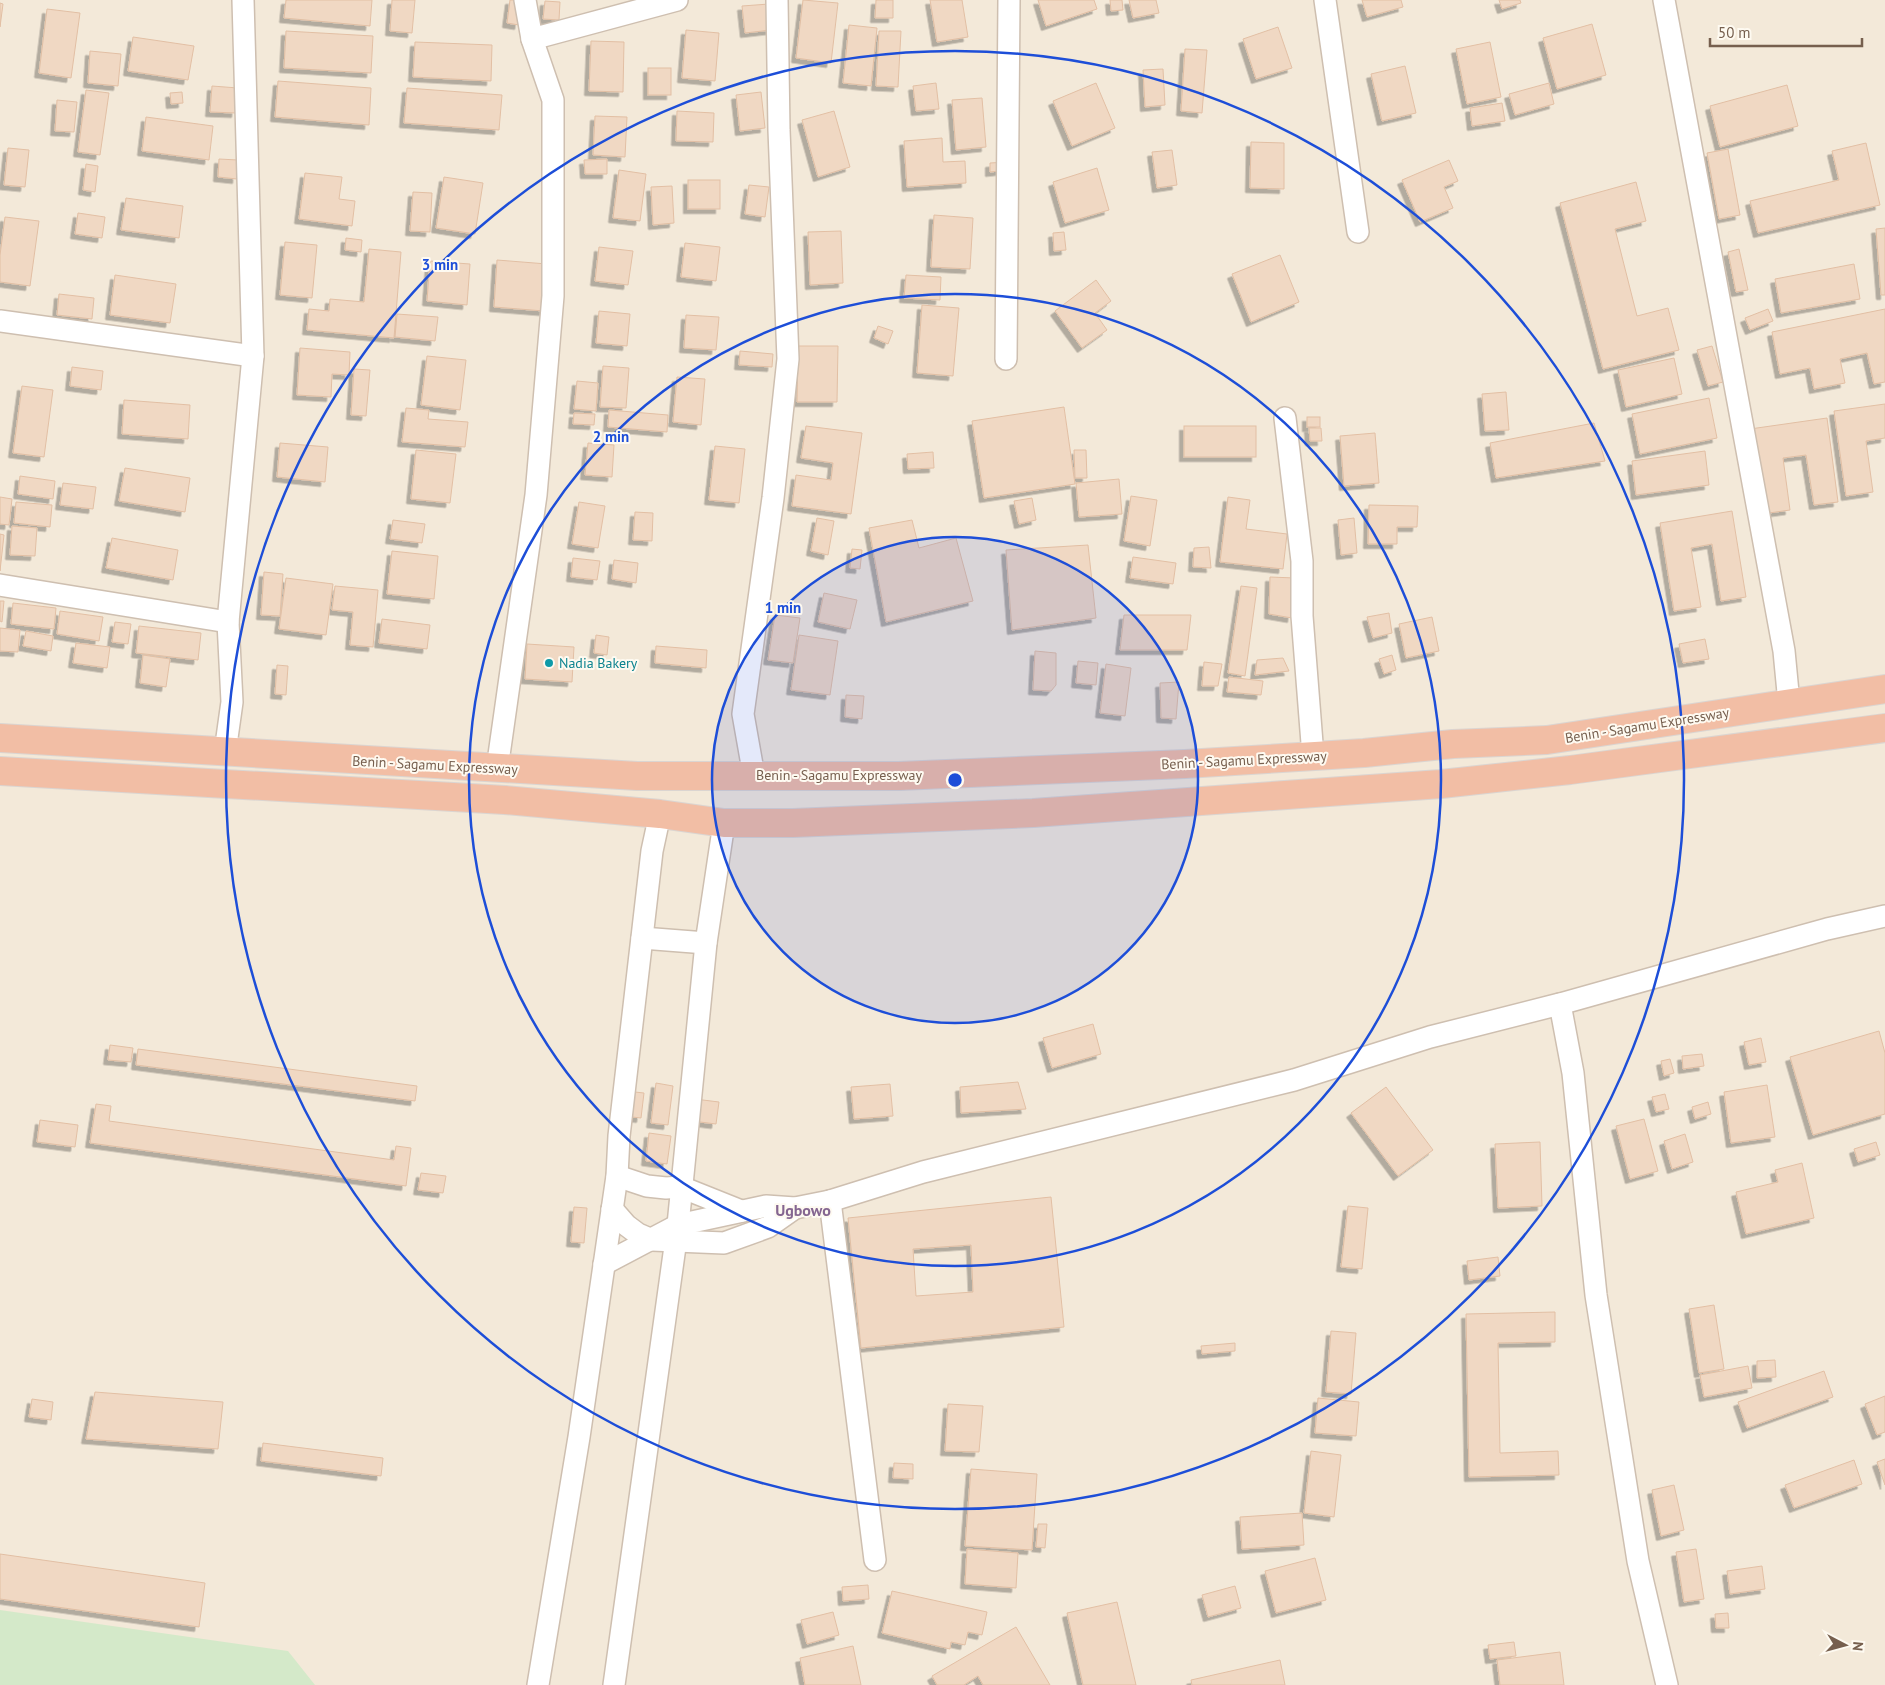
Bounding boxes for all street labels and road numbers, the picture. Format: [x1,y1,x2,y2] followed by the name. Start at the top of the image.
[1564,703,1731,747] street label: Benin - Sagamu Expressway
[1161,747,1328,773] street label: Benin - Sagamu Expressway
[352,752,519,778] street label: Benin - Sagamu Expressway
[756,766,922,784] street label: Benin - Sagamu Expressway

